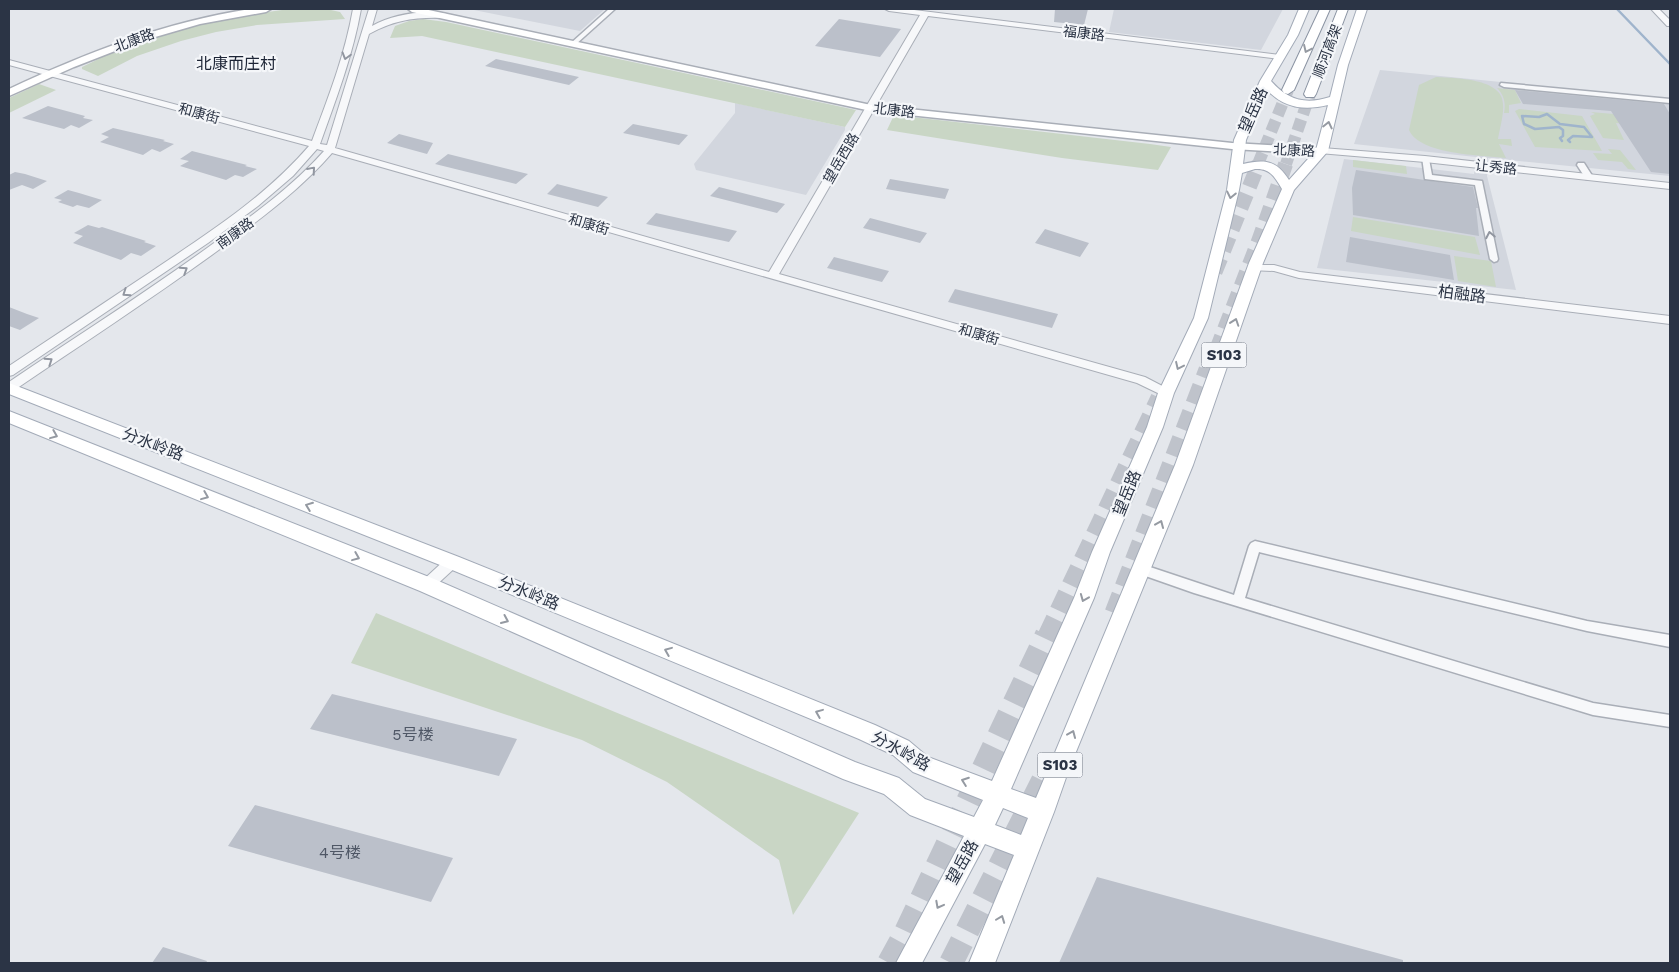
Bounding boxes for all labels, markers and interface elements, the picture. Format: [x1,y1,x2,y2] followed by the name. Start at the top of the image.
[1309,22,1345,80] street label: 顺河高架
[1062,23,1106,43] street label: 福康路
[112,25,156,55] street label: 北康路
[1303,44,1313,53] one-way arrow
[341,51,351,60] one-way arrow
[196,54,276,73] district label: 北康而庄村
[1235,84,1271,136] street label: 望岳路
[177,100,221,126] street label: 和康街
[872,100,916,120] street label: 北康路
[1322,121,1333,130] one-way arrow
[820,130,862,186] street label: 望岳西路
[1273,141,1315,159] street label: 北康路
[1474,157,1518,177] street label: 让秀路
[306,167,315,176] one-way arrow
[1227,190,1237,199] one-way arrow
[567,211,611,237] street label: 和康街
[213,214,257,252] street label: 南康路
[1485,231,1495,240] one-way arrow
[178,266,187,276] one-way arrow
[1437,282,1487,306] street label: 柏融路
[122,287,131,296] one-way arrow
[1230,319,1240,327] one-way arrow
[957,321,1001,347] street label: 和康街
[1202,342,1246,368] road number: S103
[44,357,53,367] one-way arrow
[1175,361,1185,370] one-way arrow
[120,424,186,464] street label: 分水岭路
[49,429,58,440] one-way arrow
[1109,467,1145,519] street label: 望岳路
[200,490,209,500] one-way arrow
[305,501,314,512] one-way arrow
[1154,520,1164,529] one-way arrow
[351,551,359,561] one-way arrow
[496,572,562,614] street label: 分水岭路
[1079,593,1089,601] one-way arrow
[500,613,509,624] one-way arrow
[665,646,673,656] one-way arrow
[815,708,824,719] one-way arrow
[392,725,434,744] house number: 5号楼
[868,727,934,775] street label: 分水岭路
[1067,731,1077,739] one-way arrow
[1038,752,1082,778] road number: S103
[961,777,970,787] one-way arrow
[942,836,982,888] street label: 望岳路
[319,843,361,862] house number: 4号楼
[935,900,945,909] one-way arrow
[995,915,1005,923] one-way arrow

